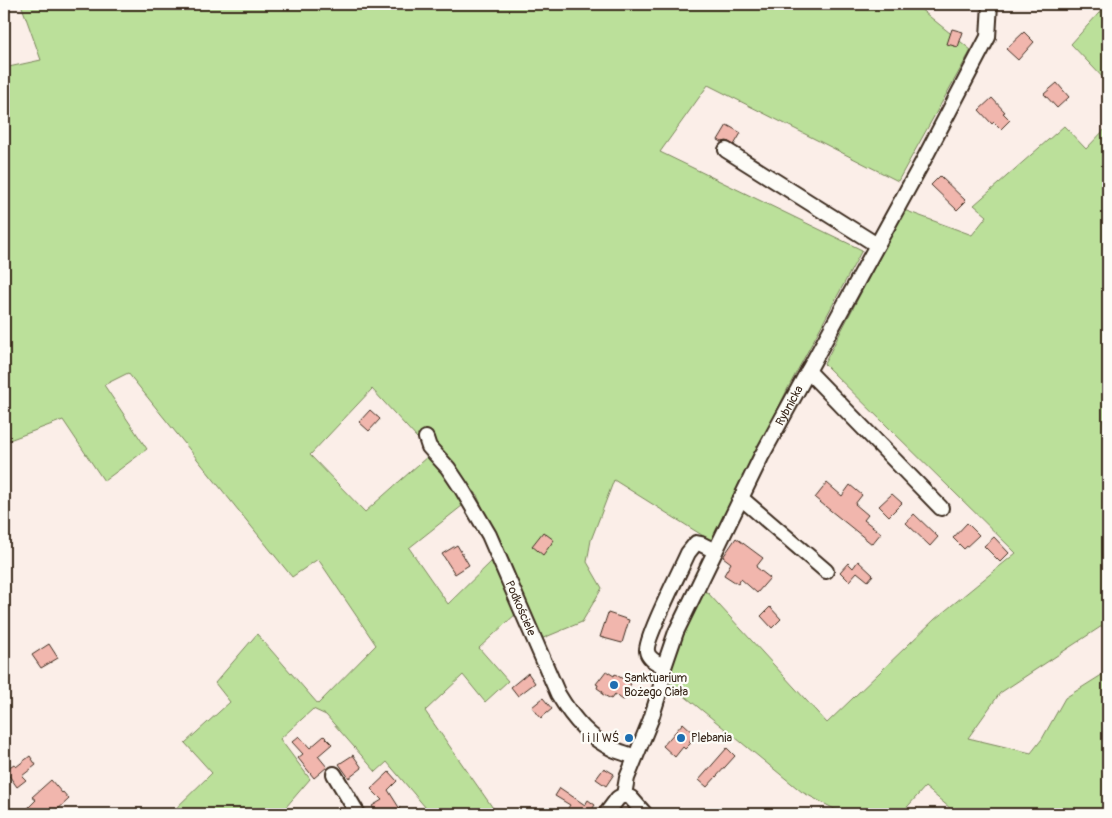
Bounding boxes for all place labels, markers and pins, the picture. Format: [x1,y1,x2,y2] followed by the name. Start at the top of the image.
[624,671,689,700] place label: Sanktuarium Bożego Ciała
[608,679,620,691] marker: Sanktuarium Bożego Ciała
[582,730,619,746] place label: I i II WŚ
[691,731,732,746] place label: Plebania
[623,732,635,744] marker: I i II WŚ
[675,732,687,744] marker: Plebania

